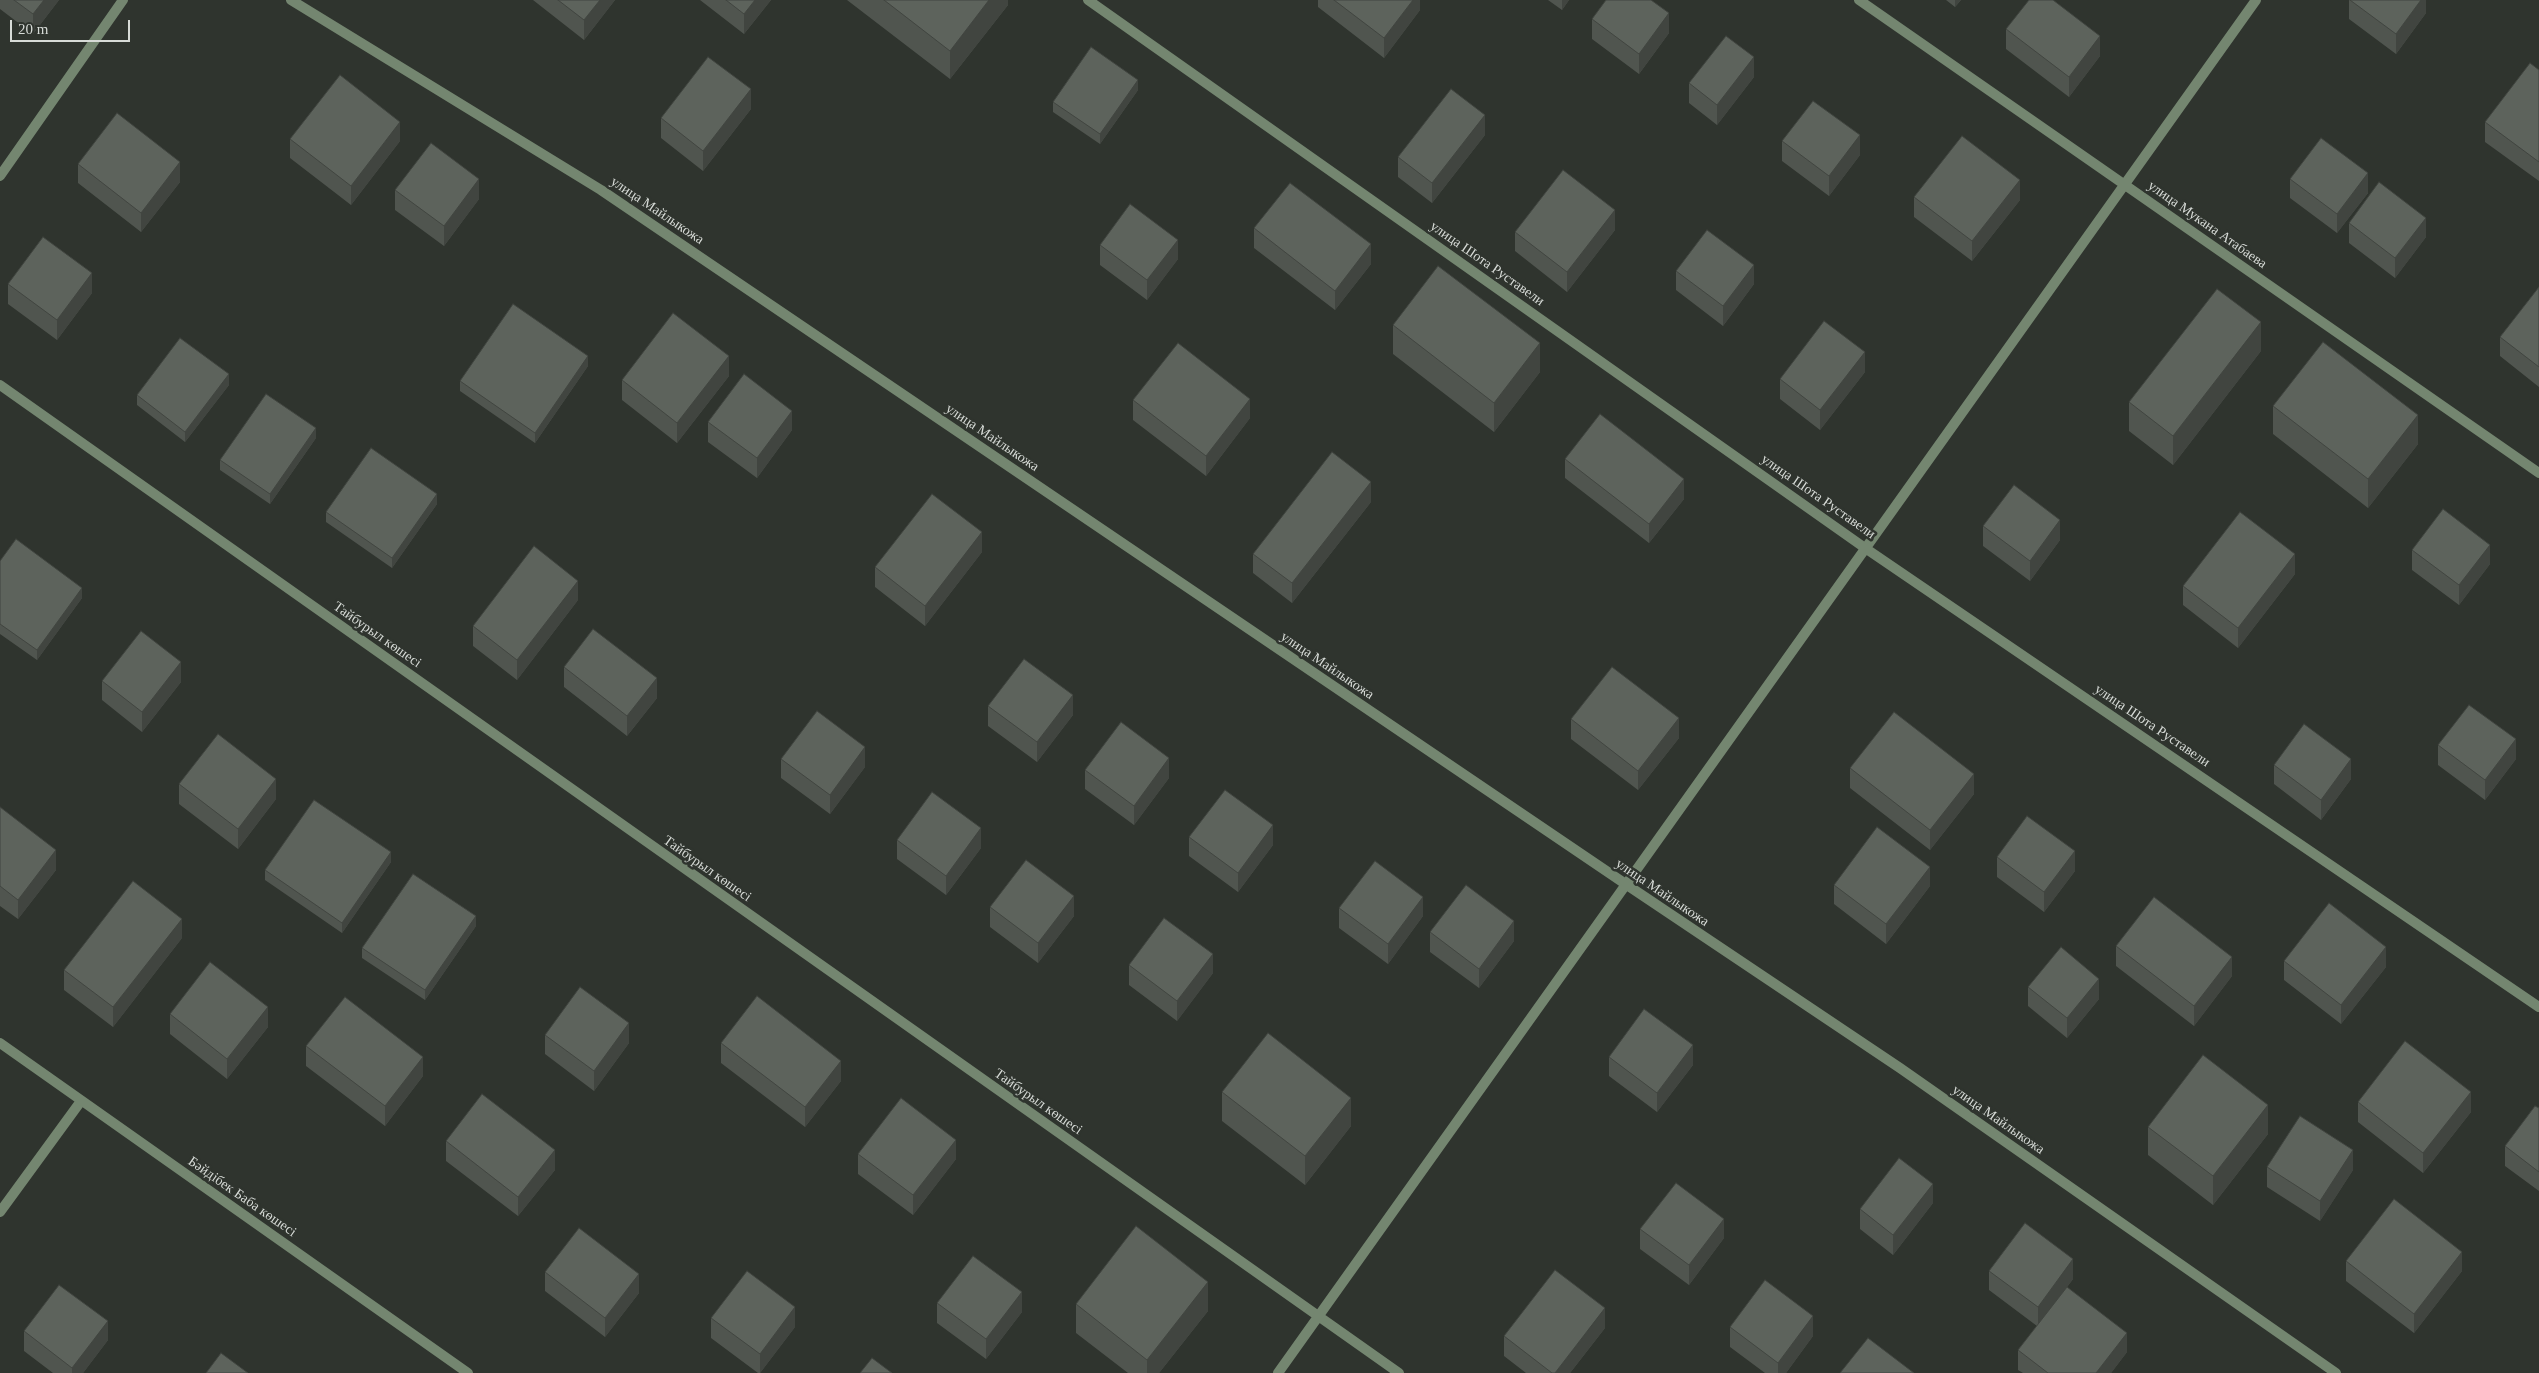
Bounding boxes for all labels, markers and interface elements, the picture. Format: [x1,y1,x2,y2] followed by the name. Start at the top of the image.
[12,10,132,42] scale bar
[18,21,48,37] text: 20 m
[607,173,707,249] street label: улица Майлыкожа
[2144,178,2270,272] street label: улица Мукана Атабаева
[1427,218,1547,310] street label: улица Шота Руставели
[942,400,1042,476] street label: улица Майлыкожа
[1758,451,1878,543] street label: улица Шота Руставели
[330,598,424,672] street label: Тайбурыл көшесі
[1277,628,1377,704] street label: улица Майлыкожа
[2091,681,2213,771] street label: улица Шота Руставели
[660,832,754,906] street label: Тайбурыл көшесі
[1612,855,1712,931] street label: улица Майлыкожа
[991,1065,1085,1139] street label: Тайбурыл көшесі
[1948,1082,2048,1158] street label: улица Майлыкожа
[185,1153,299,1241] street label: Бәйдібек Баба көшесі

